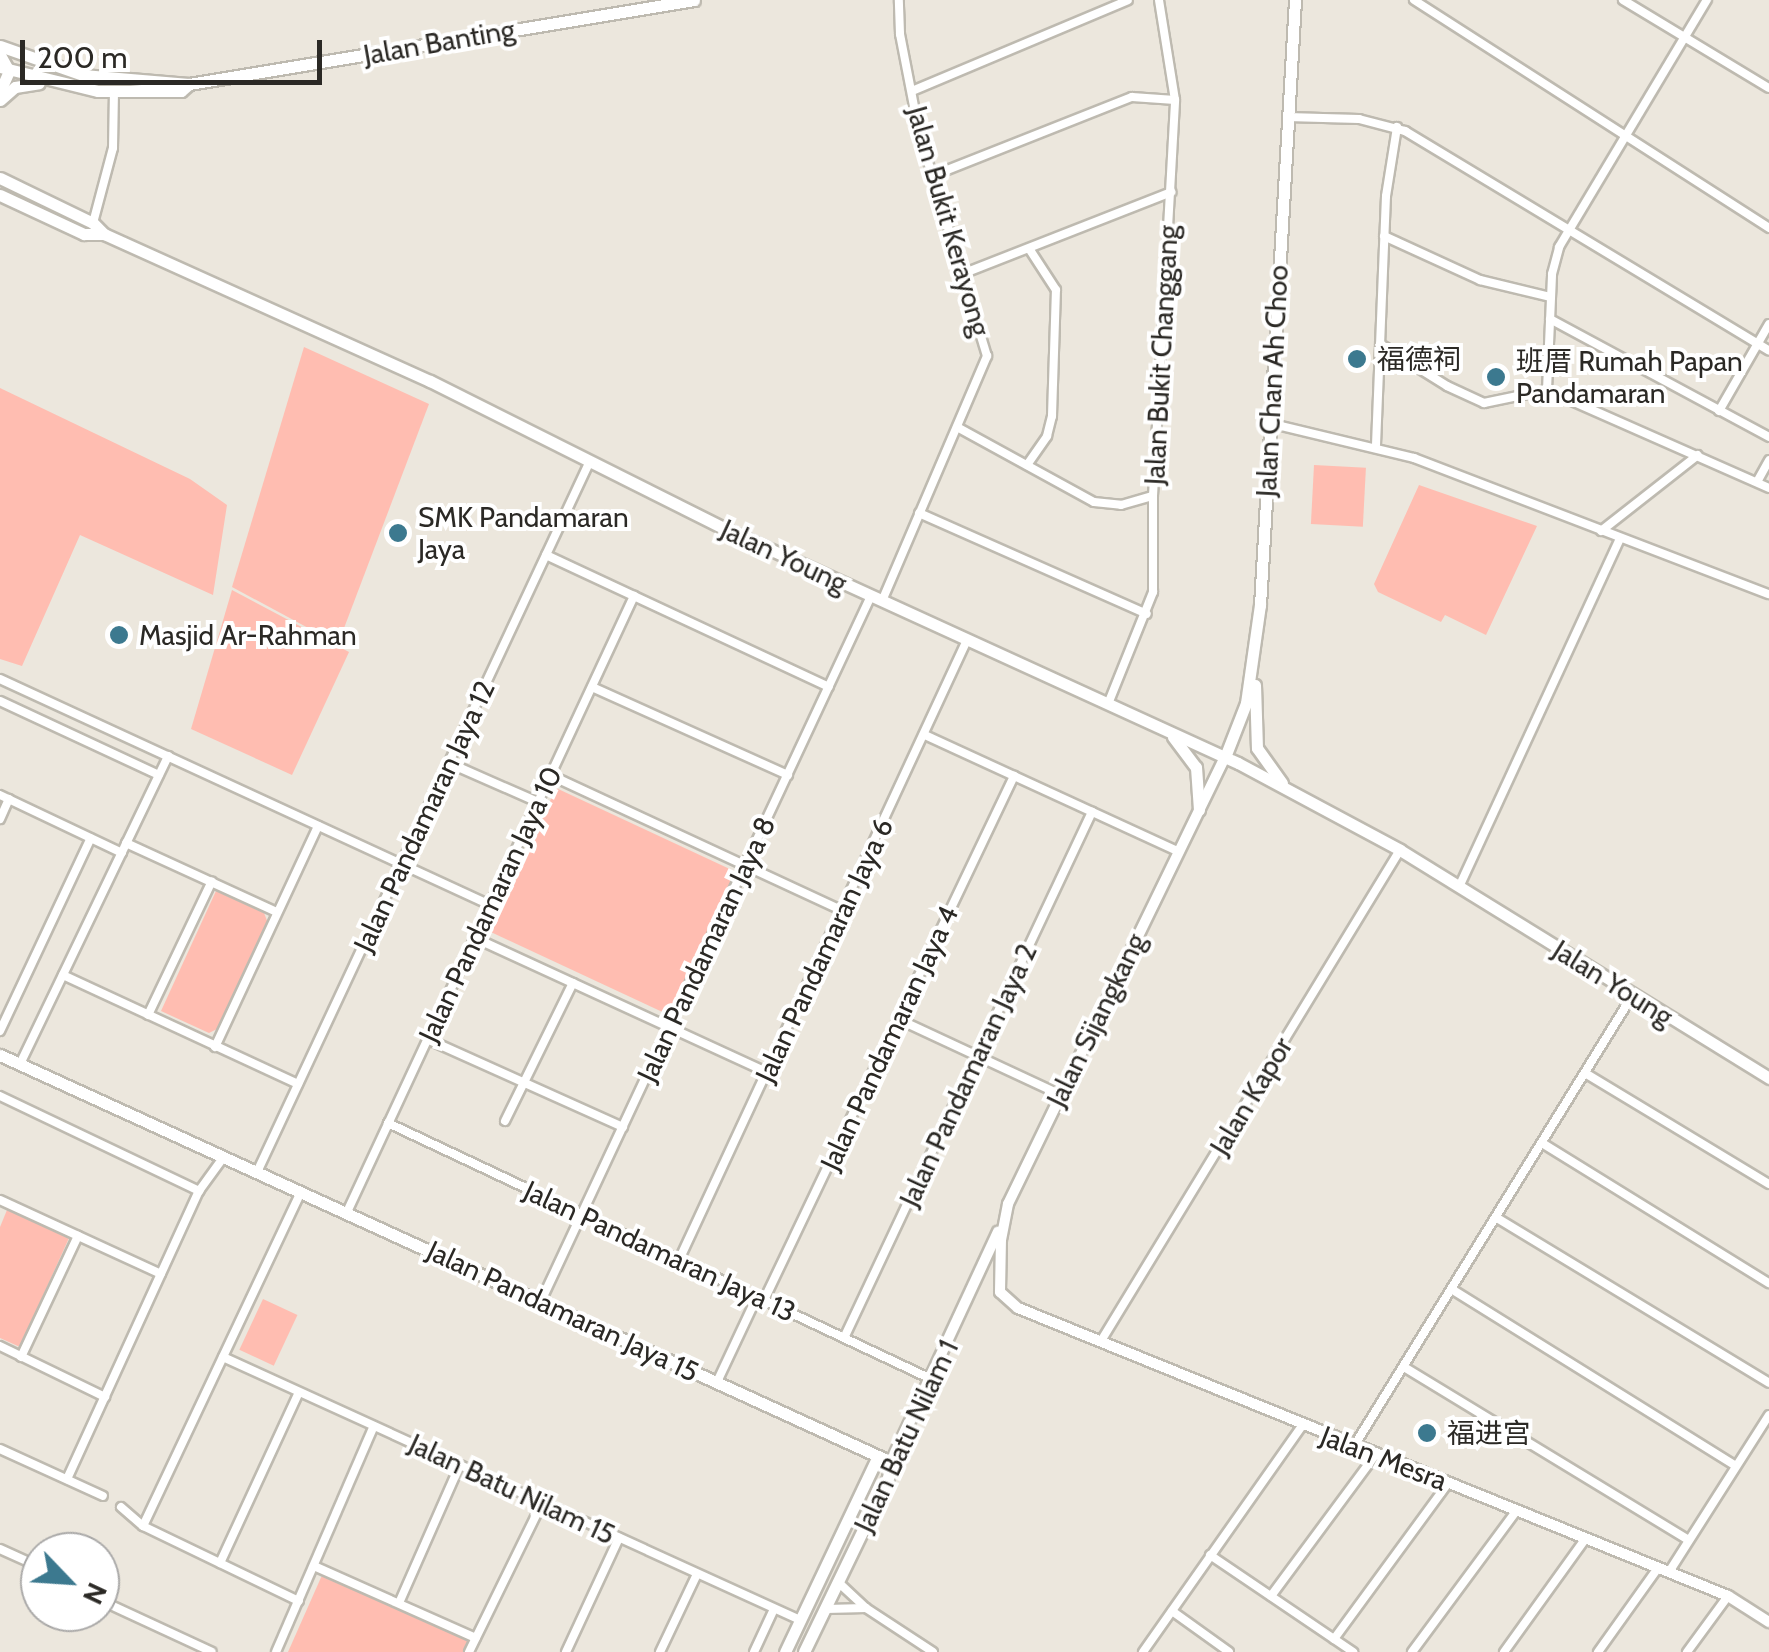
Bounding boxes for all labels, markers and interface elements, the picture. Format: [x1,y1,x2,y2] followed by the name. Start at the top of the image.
[361,12,517,72] street label: Jalan Banting
[25,20,328,82] scale bar
[37,39,128,76] text: 200 m
[900,102,998,340] street label: Jalan Bukit Kerayong
[1137,224,1185,486] street label: Jalan Bukit Changgang
[1249,264,1295,498] street label: Jalan Chan Ah Choo
[1377,342,1461,376] place label: 福德祠
[1516,344,1743,410] place label: 班厝 Rumah Papan Pandamaran
[1346,348,1368,370] marker: 福德祠
[1485,366,1507,388] marker: 班厝 Rumah Papan Pandamaran
[418,500,629,566] place label: SMK Pandamaran Jaya
[716,512,852,600] street label: Jalan Young
[387,522,409,544] marker: SMK Pandamaran Jaya
[139,618,357,652] place label: Masjid Ar-Rahman
[108,624,130,646] marker: Masjid Ar-Rahman
[346,675,502,957] street label: Jalan Pandamaran Jaya 12
[411,761,569,1047] street label: Jalan Pandamaran Jaya 10
[630,811,782,1087] street label: Jalan Pandamaran Jaya 8
[748,813,900,1087] street label: Jalan Pandamaran Jaya 6
[813,901,965,1175] street label: Jalan Pandamaran Jaya 4
[1040,928,1152,1112] street label: Jalan Sijangkang
[1547,933,1679,1033] street label: Jalan Young
[892,938,1044,1212] street label: Jalan Pandamaran Jaya 2
[1203,1031,1299,1161] street label: Jalan Kapor
[519,1173,801,1329] street label: Jalan Pandamaran Jaya 13
[422,1233,704,1389] street label: Jalan Pandamaran Jaya 15
[847,1335,965,1537] street label: Jalan Batu Nilam 1
[1447,1416,1531,1450] place label: 福进宫
[1316,1419,1452,1497] street label: Jalan Mesra
[1416,1422,1438,1444] marker: 福进宫
[404,1427,620,1551] street label: Jalan Batu Nilam 15
[20,1532,120,1632] north arrow
[76,1578,115,1610] text: N

